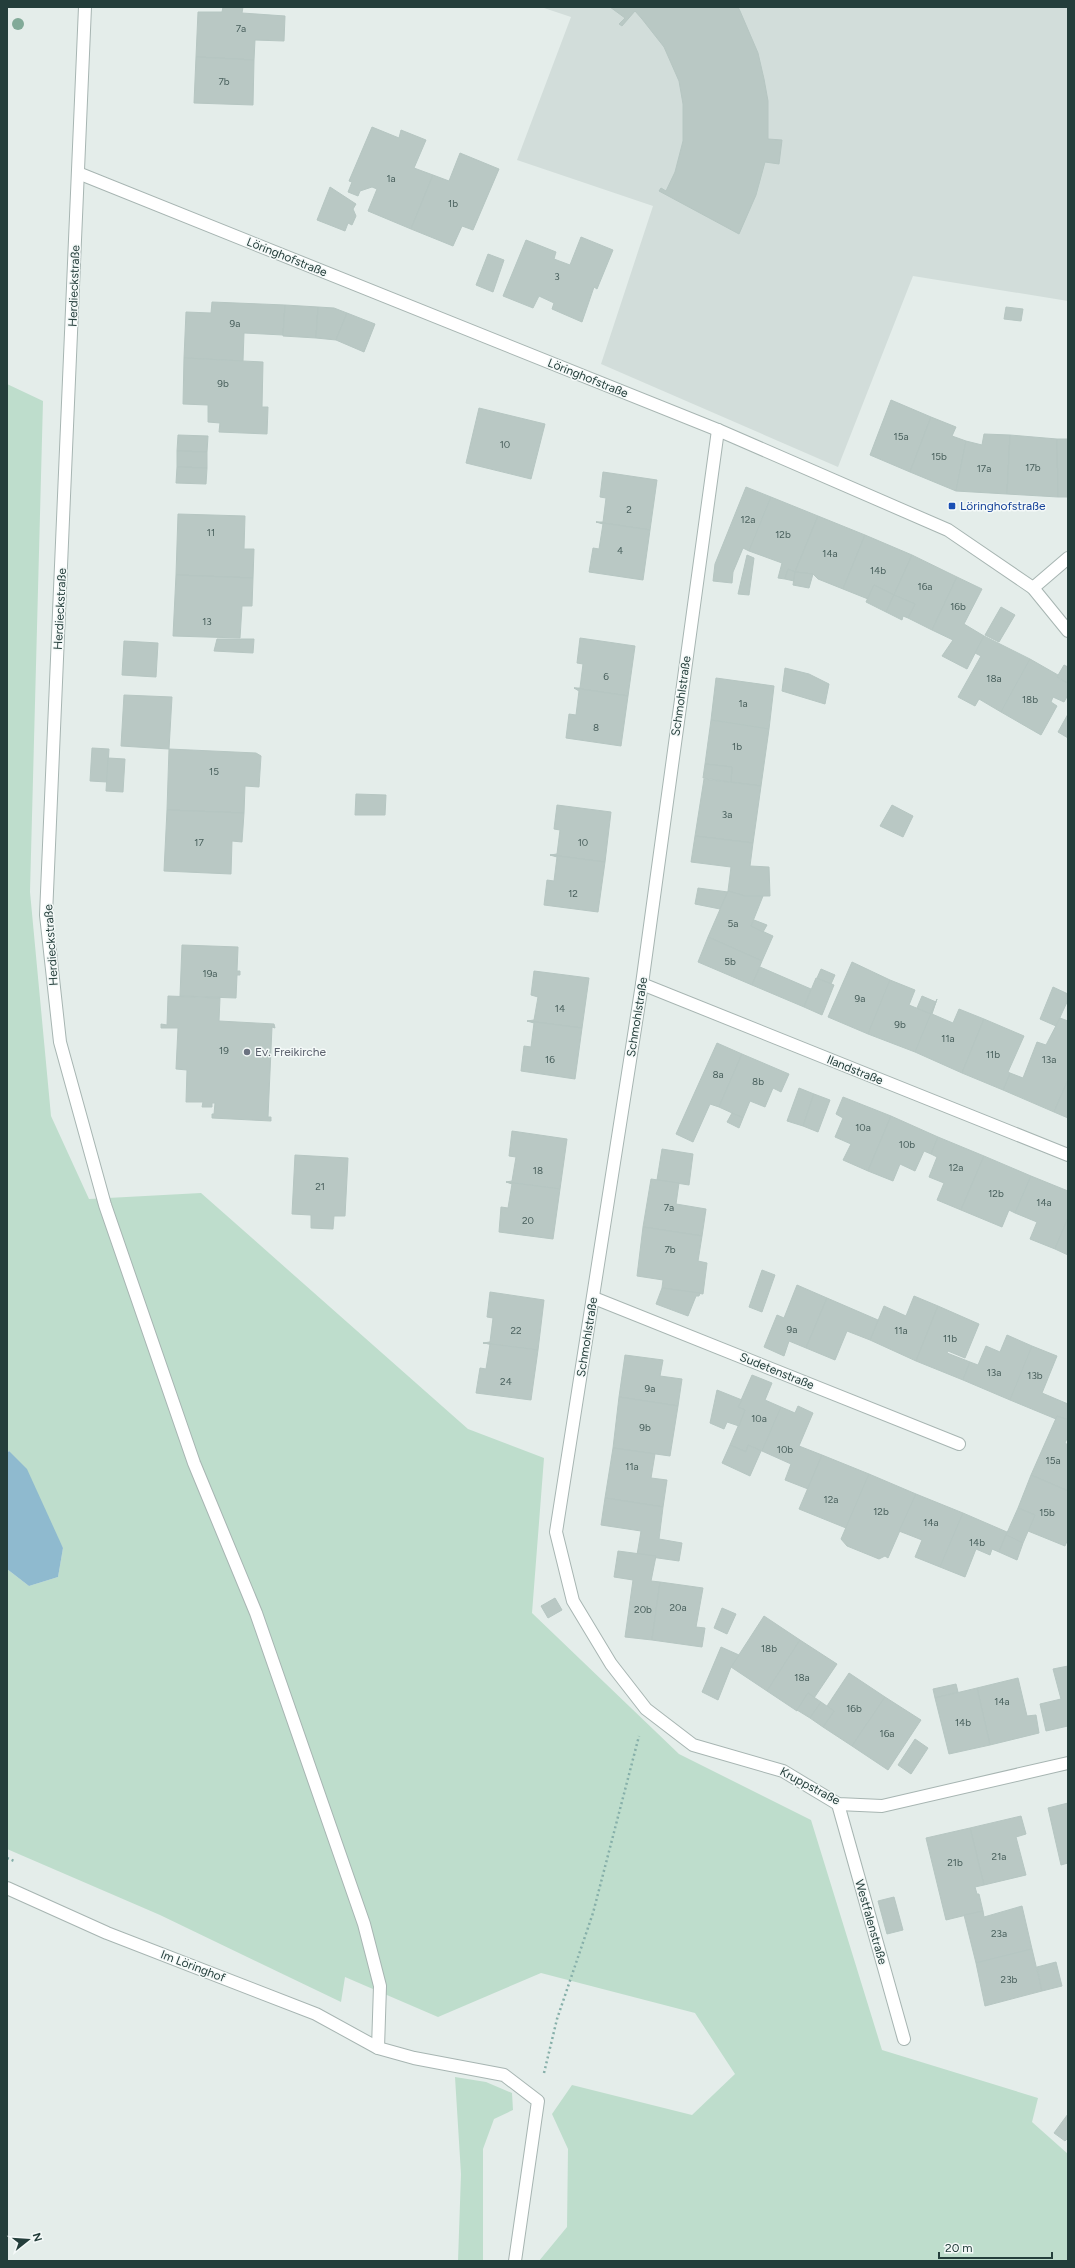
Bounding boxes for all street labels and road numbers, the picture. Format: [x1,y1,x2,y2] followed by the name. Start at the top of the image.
[245,234,330,280] street label: Löringhofstraße
[66,244,82,327] street label: Herdieckstraße
[546,355,631,401] street label: Löringhofstraße
[51,567,69,650] street label: Herdieckstraße
[668,655,694,737] street label: Schmohlstraße
[41,903,61,986] street label: Herdieckstraße
[624,976,650,1058] street label: Schmohlstraße
[825,1052,886,1088] street label: Ilandstraße
[574,1296,600,1378] street label: Schmohlstraße
[738,1350,817,1392] street label: Sudetenstraße
[778,1764,843,1808] street label: Kruppstraße
[852,1878,890,1967] street label: Westfalenstraße
[159,1947,228,1985] street label: Im Löringhof

